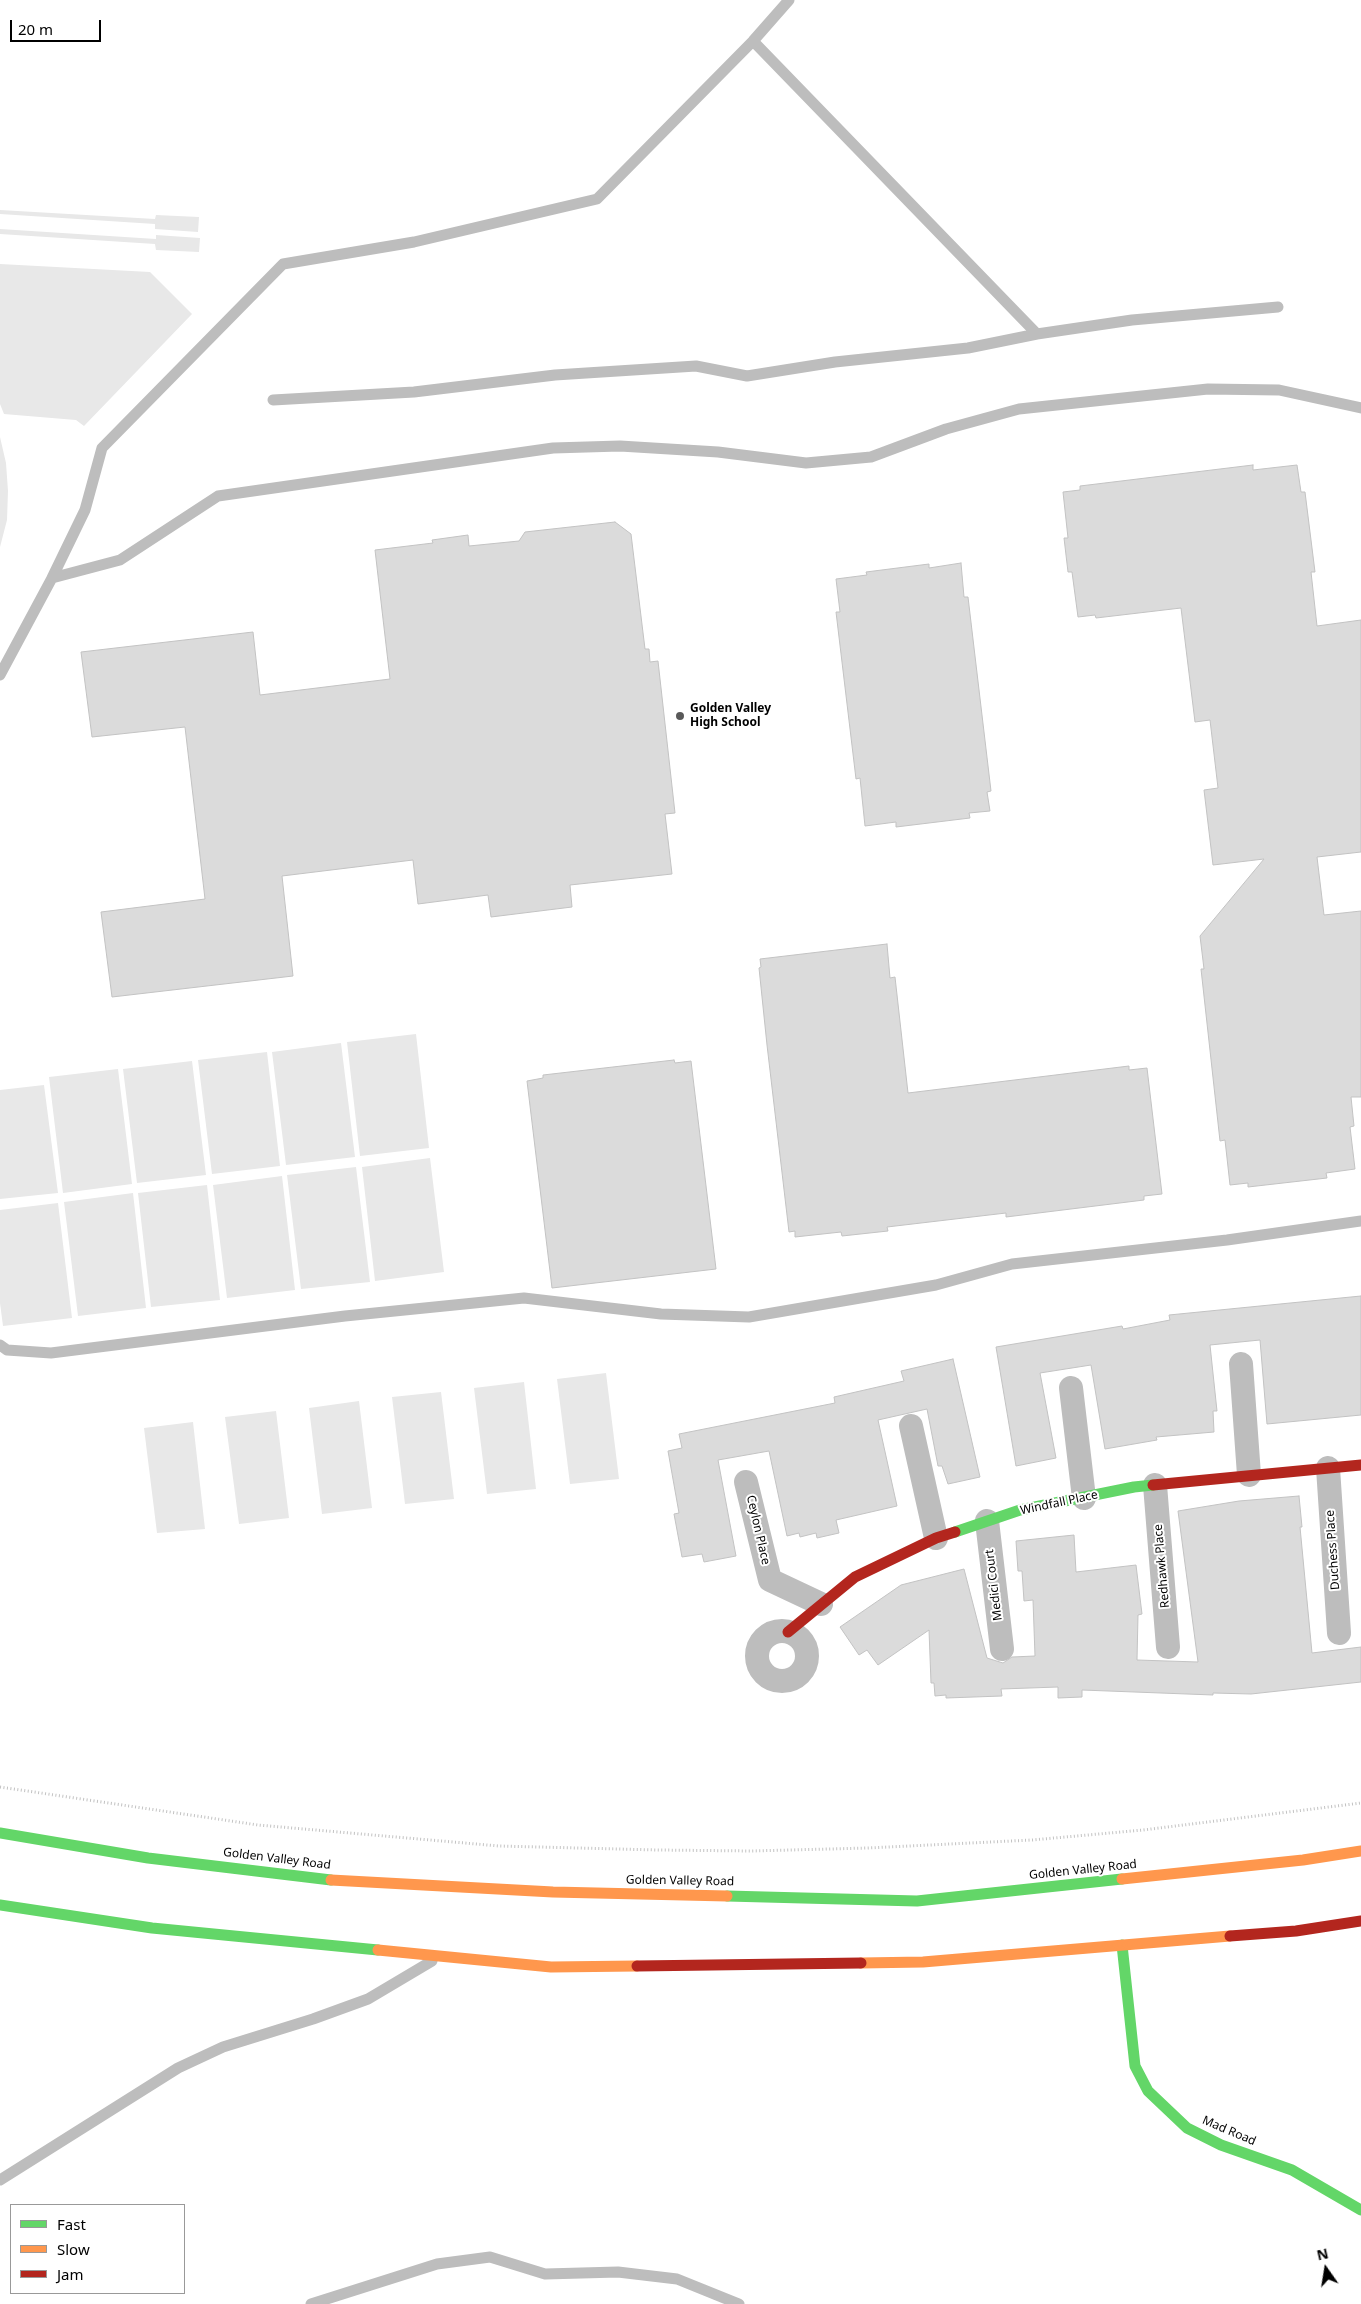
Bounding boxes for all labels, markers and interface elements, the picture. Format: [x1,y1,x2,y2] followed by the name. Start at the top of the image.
[12,10,104,42] scale bar
[18,19,53,39] text: 20 m
[690,702,771,730] place label: Golden Valley High School
[674,710,686,722] marker: Golden Valley High School
[1019,1488,1099,1518] street label: Windfall Place
[743,1494,773,1566] street label: Ceylon Place
[1323,1509,1343,1591] street label: Duchess Place
[1151,1523,1173,1609] street label: Redhawk Place
[982,1549,1006,1621] street label: Medici Court
[222,1845,332,1873] street label: Golden Valley Road
[1028,1857,1138,1883] street label: Golden Valley Road
[626,1873,734,1889] street label: Golden Valley Road
[1200,2113,1258,2149] street label: Mad Road
[10,2204,185,2294] legend
[57,2214,86,2234] text: Fast
[57,2239,90,2259] text: Slow
[1315,2243,1330,2264] text: N
[1301,2244,1351,2294] north arrow
[57,2264,84,2284] text: Jam

